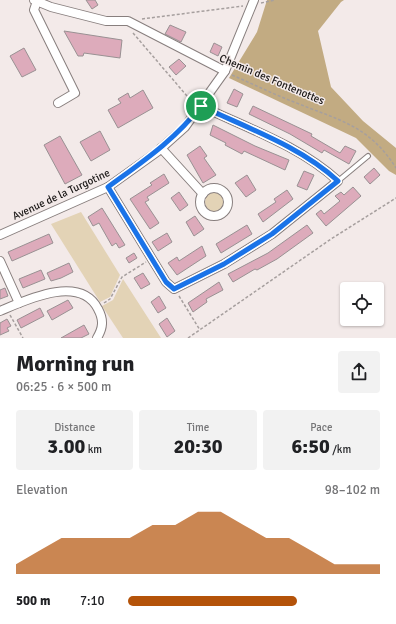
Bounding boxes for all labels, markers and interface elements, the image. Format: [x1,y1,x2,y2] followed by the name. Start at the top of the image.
[217,51,326,108] street label: Chemin des Fontenottes
[184,89,218,123] pin
[190,95,212,117] icon: arrive
[10,166,112,223] street label: Avenue de la Turgotine
[340,282,384,326] map controls
[340,282,384,326] button: locate
[16,350,135,377] text: Morning run
[338,351,380,393] button: share
[16,379,111,395] text: 06:25 · 6 × 500 m
[54,421,95,434] text: Distance
[187,421,209,434] text: Time
[310,421,332,434] text: Pace
[47,434,85,459] text: 3.00
[173,434,223,459] text: 20:30
[292,434,330,459] text: 6:50
[85,443,102,456] text: km
[330,443,351,456] text: /km
[16,482,68,498] text: Elevation
[325,482,380,498] text: 98–102 m
[16,593,50,609] text: 500 m
[80,593,105,609] text: 7:10

